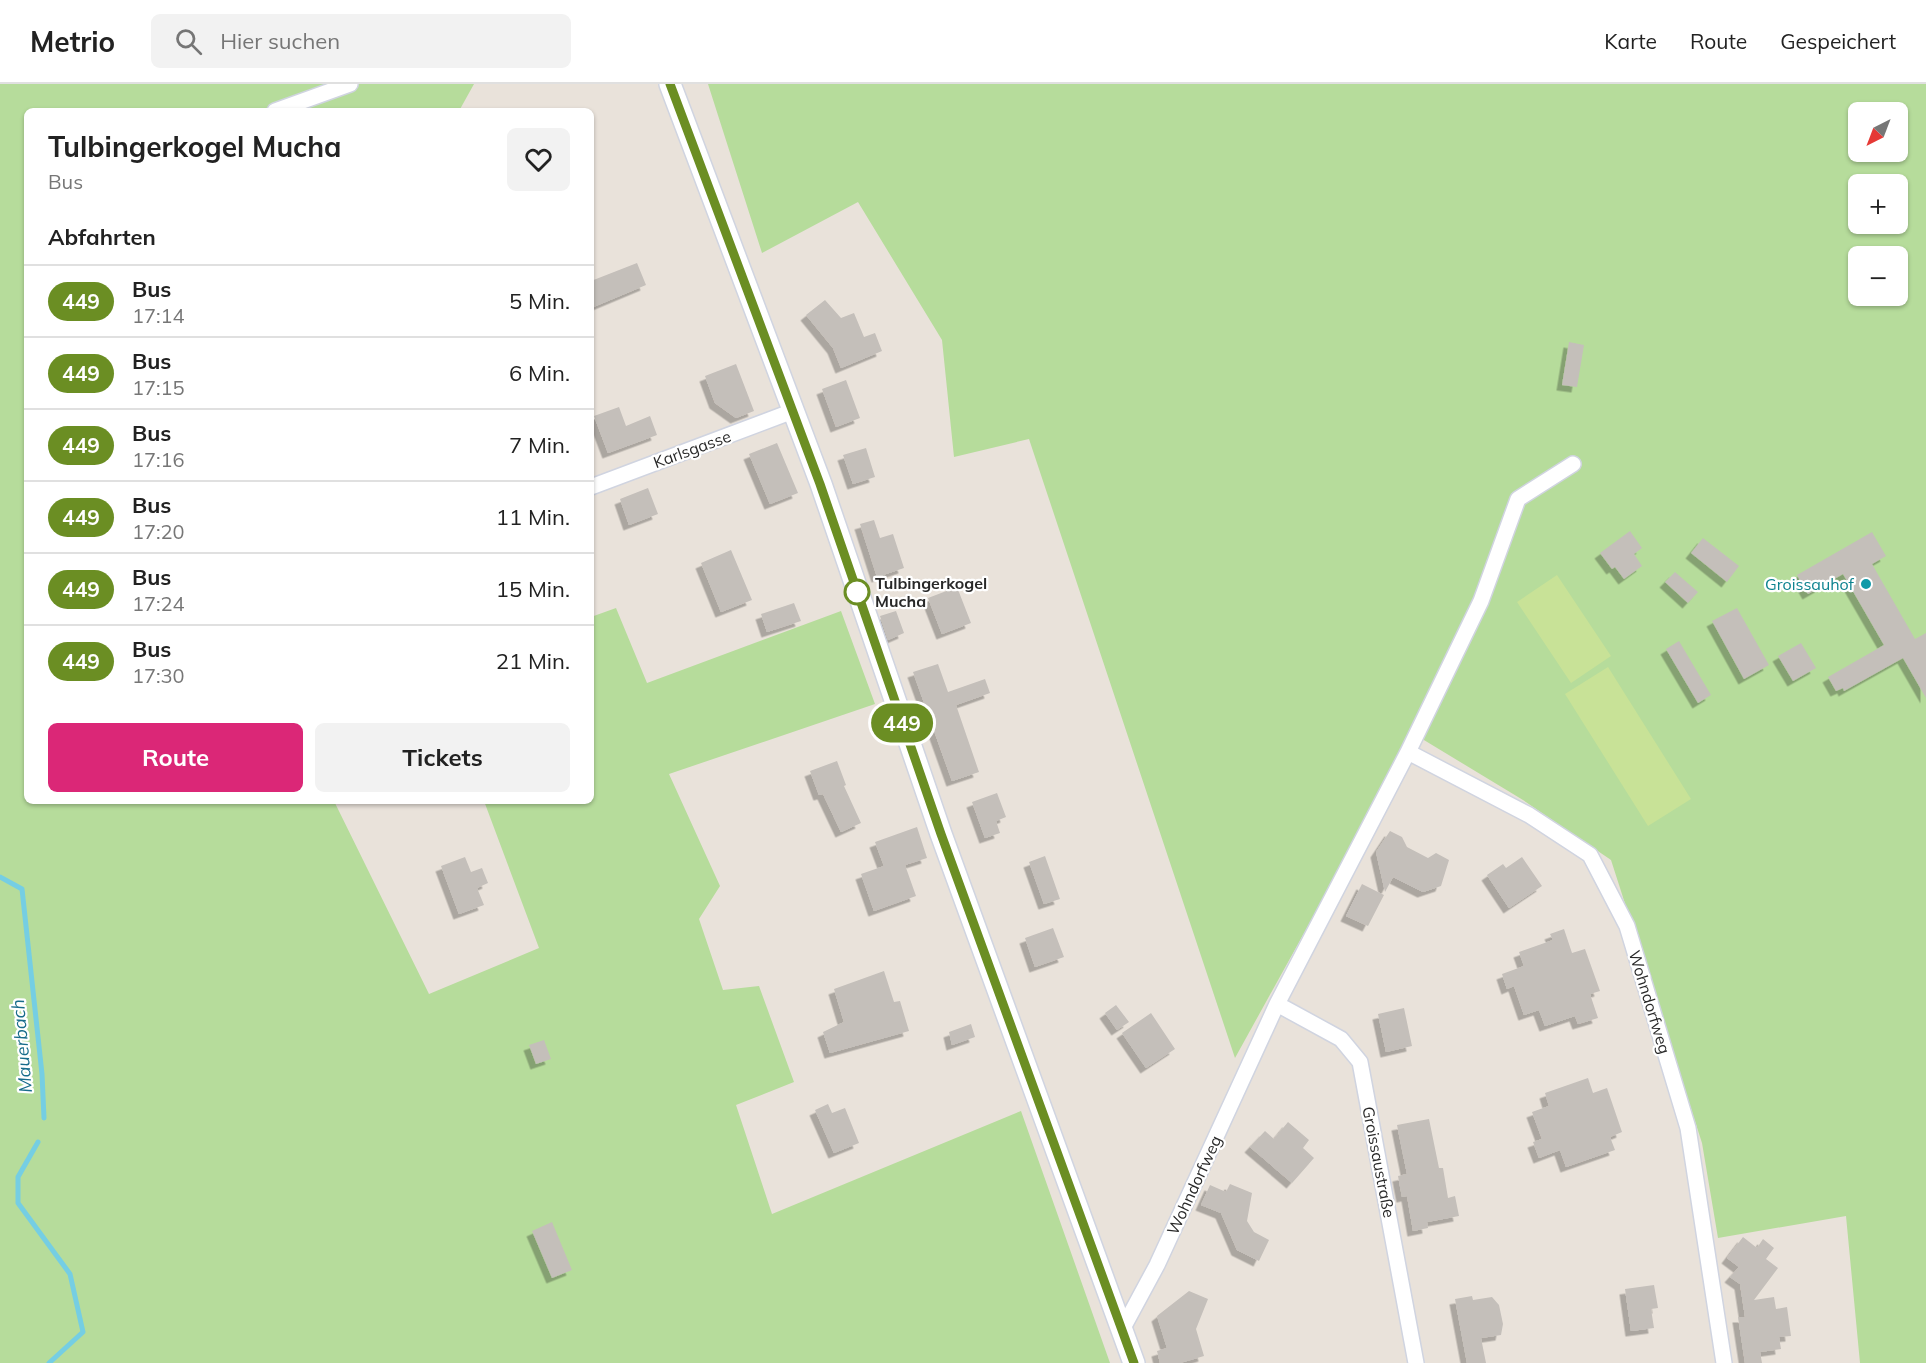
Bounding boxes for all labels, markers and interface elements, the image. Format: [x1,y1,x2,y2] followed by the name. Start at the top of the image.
[151,14,571,68] search box
[30,24,115,59] text: Metrio
[172,25,205,58] icon: search
[220,27,340,55] text: Hier suchen
[1604,28,1657,54] text: Karte
[1690,28,1747,54] text: Route
[1780,28,1896,54] text: Gespeichert
[1848,102,1908,162] north arrow
[1848,102,1908,306] map controls
[507,128,570,191] button: heart
[48,129,341,164] text: Tulbingerkogel Mucha
[48,169,83,194] text: Bus
[1848,174,1908,234] button: +
[48,223,156,251] text: Abfahrten
[1848,246,1908,306] button: −
[132,275,171,303] text: Bus
[509,287,570,315] text: 5 Min.
[62,288,100,314] text: 449
[132,303,185,328] text: 17:14
[132,347,171,375] text: Bus
[509,359,570,387] text: 6 Min.
[62,360,100,386] text: 449
[132,375,185,400] text: 17:15
[132,419,171,447] text: Bus
[650,426,734,472] street label: Karlsgasse
[509,431,570,459] text: 7 Min.
[62,432,100,458] text: 449
[132,447,185,472] text: 17:16
[132,491,171,519] text: Bus
[496,503,570,531] text: 11 Min.
[62,504,100,530] text: 449
[132,519,185,544] text: 17:20
[132,563,171,591] text: Bus
[875,573,987,611] place label: Tulbingerkogel Mucha
[1765,574,1855,594] place label: Groissauhof
[496,575,570,603] text: 15 Min.
[62,576,100,602] text: 449
[1859,577,1873,591] marker: Groissauhof
[844,579,870,605] marker: Tulbingerkogel Mucha
[132,591,185,616] text: 17:24
[132,635,171,663] text: Bus
[496,647,570,675] text: 21 Min.
[62,648,100,674] text: 449
[132,663,185,688] text: 17:30
[868,704,936,742] line badge: 449
[883,710,921,736] text: 449
[48,723,303,792] button: Route
[315,723,570,792] button: Tickets
[1625,948,1675,1056] street label: Wohndorfweg
[6,998,37,1094] water label: Mauerbach
[1358,1105,1400,1219] street label: Groissaustraße
[1162,1132,1226,1238] street label: Wohndorfweg

